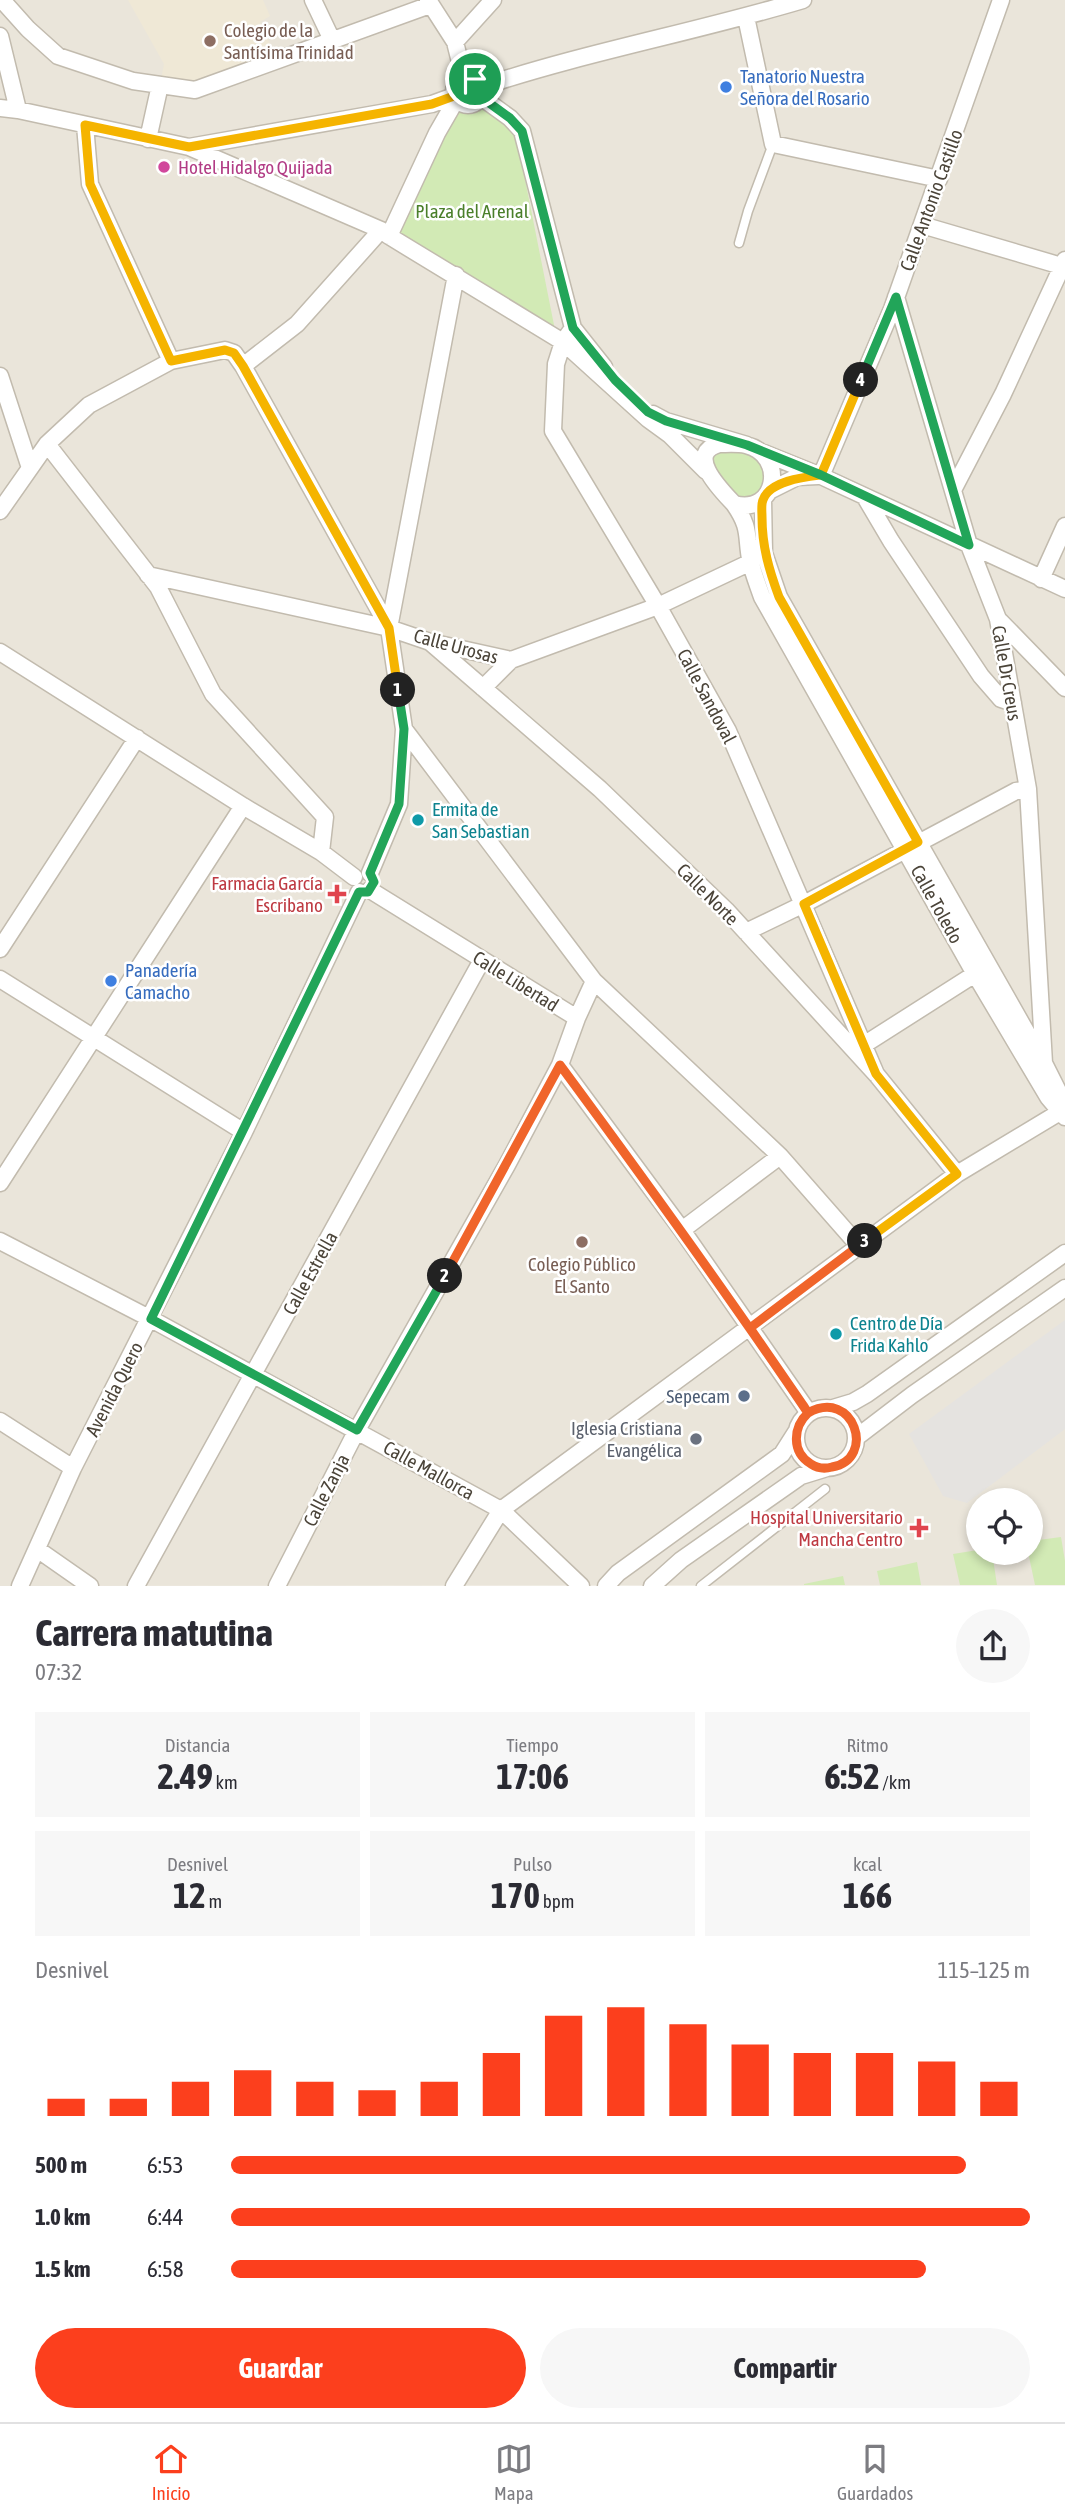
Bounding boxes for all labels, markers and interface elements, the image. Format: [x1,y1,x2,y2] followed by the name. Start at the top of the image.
[224,19,354,63] place label: Colegio de la Santísima Trinidad
[202,33,218,49] marker: Colegio de la Santísima Trinidad
[445,49,505,109] pin
[456,60,494,98] icon: arrive
[740,65,870,109] place label: Tanatorio Nuestra Señora del Rosario
[718,79,734,95] marker: Tanatorio Nuestra Señora del Rosario
[895,126,967,274] street label: Calle Antonio Castillo
[178,156,333,178] place label: Hotel Hidalgo Quijada
[156,159,172,175] marker: Hotel Hidalgo Quijada
[415,200,529,222] park label: Plaza del Arenal
[844,362,878,398] pin: 4
[856,368,865,390] text: 4
[411,624,501,668] street label: Calle Urosas
[988,624,1026,722] street label: Calle Dr Creus
[673,645,741,747] street label: Calle Sandoval
[380,672,416,708] pin: 1
[393,678,402,700] text: 1
[432,798,530,842] place label: Ermita de San Sebastian
[410,812,426,828] marker: Ermita de San Sebastian
[673,859,743,929] street label: Calle Norte
[907,861,967,947] street label: Calle Toledo
[211,872,323,916] place label: Farmacia García Escribano
[329,886,345,902] marker: Farmacia García Escribano
[469,946,563,1016] street label: Calle Libertad
[125,959,197,1003] place label: Panadería Camacho
[103,973,119,989] marker: Panadería Camacho
[848,1224,882,1258] pin: 3
[278,1227,342,1319] street label: Calle Estrella
[860,1229,869,1251] text: 3
[574,1234,590,1250] marker: Colegio Público El Santo
[528,1253,636,1297] place label: Colegio Público El Santo
[428,1258,462,1294] pin: 2
[440,1264,449,1286] text: 2
[850,1312,943,1356] place label: Centro de Día Frida Kahlo
[828,1326,844,1342] marker: Centro de Día Frida Kahlo
[81,1338,147,1440] street label: Avenida Quero
[666,1385,730,1407] place label: Sepecam
[736,1388,752,1404] marker: Sepecam
[571,1417,682,1461] place label: Iglesia Cristiana Evangélica
[688,1431,704,1447] marker: Iglesia Cristiana Evangélica
[380,1436,478,1504] street label: Calle Mallorca
[298,1450,354,1530] street label: Calle Zanja
[966,1488,1043,1565] map controls
[966,1488,1043,1565] button: locate
[750,1506,903,1550] place label: Hospital Universitario Mancha Centro
[909,1518,929,1538] marker: Hospital Universitario Mancha Centro
[956,1609,1030,1683] button: share
[35,1611,273,1654] text: Carrera matutina
[35,1659,82,1685] text: 07:32
[165,1734,230,1756] text: Distancia
[506,1734,559,1756] text: Tiempo
[847,1734,888,1756] text: Ritmo
[157,1756,213,1796] text: 2.49
[496,1756,569,1796] text: 17:06
[824,1756,880,1796] text: 6:52
[213,1771,238,1793] text: km
[880,1771,911,1793] text: /km
[167,1853,228,1875] text: Desnivel
[513,1853,552,1875] text: Pulso
[853,1853,882,1875] text: kcal
[173,1875,206,1915] text: 12
[491,1875,540,1915] text: 170
[843,1875,892,1915] text: 166
[206,1890,222,1912] text: m
[540,1890,574,1912] text: bpm
[35,1957,109,1983] text: Desnivel
[937,1957,1030,1983] text: 115–125 m
[35,2152,87,2178] text: 500 m
[147,2152,184,2178] text: 6:53
[35,2204,91,2230] text: 1.0 km
[147,2204,184,2230] text: 6:44
[35,2256,91,2282] text: 1.5 km
[147,2256,184,2282] text: 6:58
[35,2328,526,2408] button: Guardar
[540,2328,1030,2408] button: Compartir
[152,2440,191,2504] tab: Inicio
[494,2440,533,2504] tab: Mapa
[837,2440,913,2504] tab: Guardados

